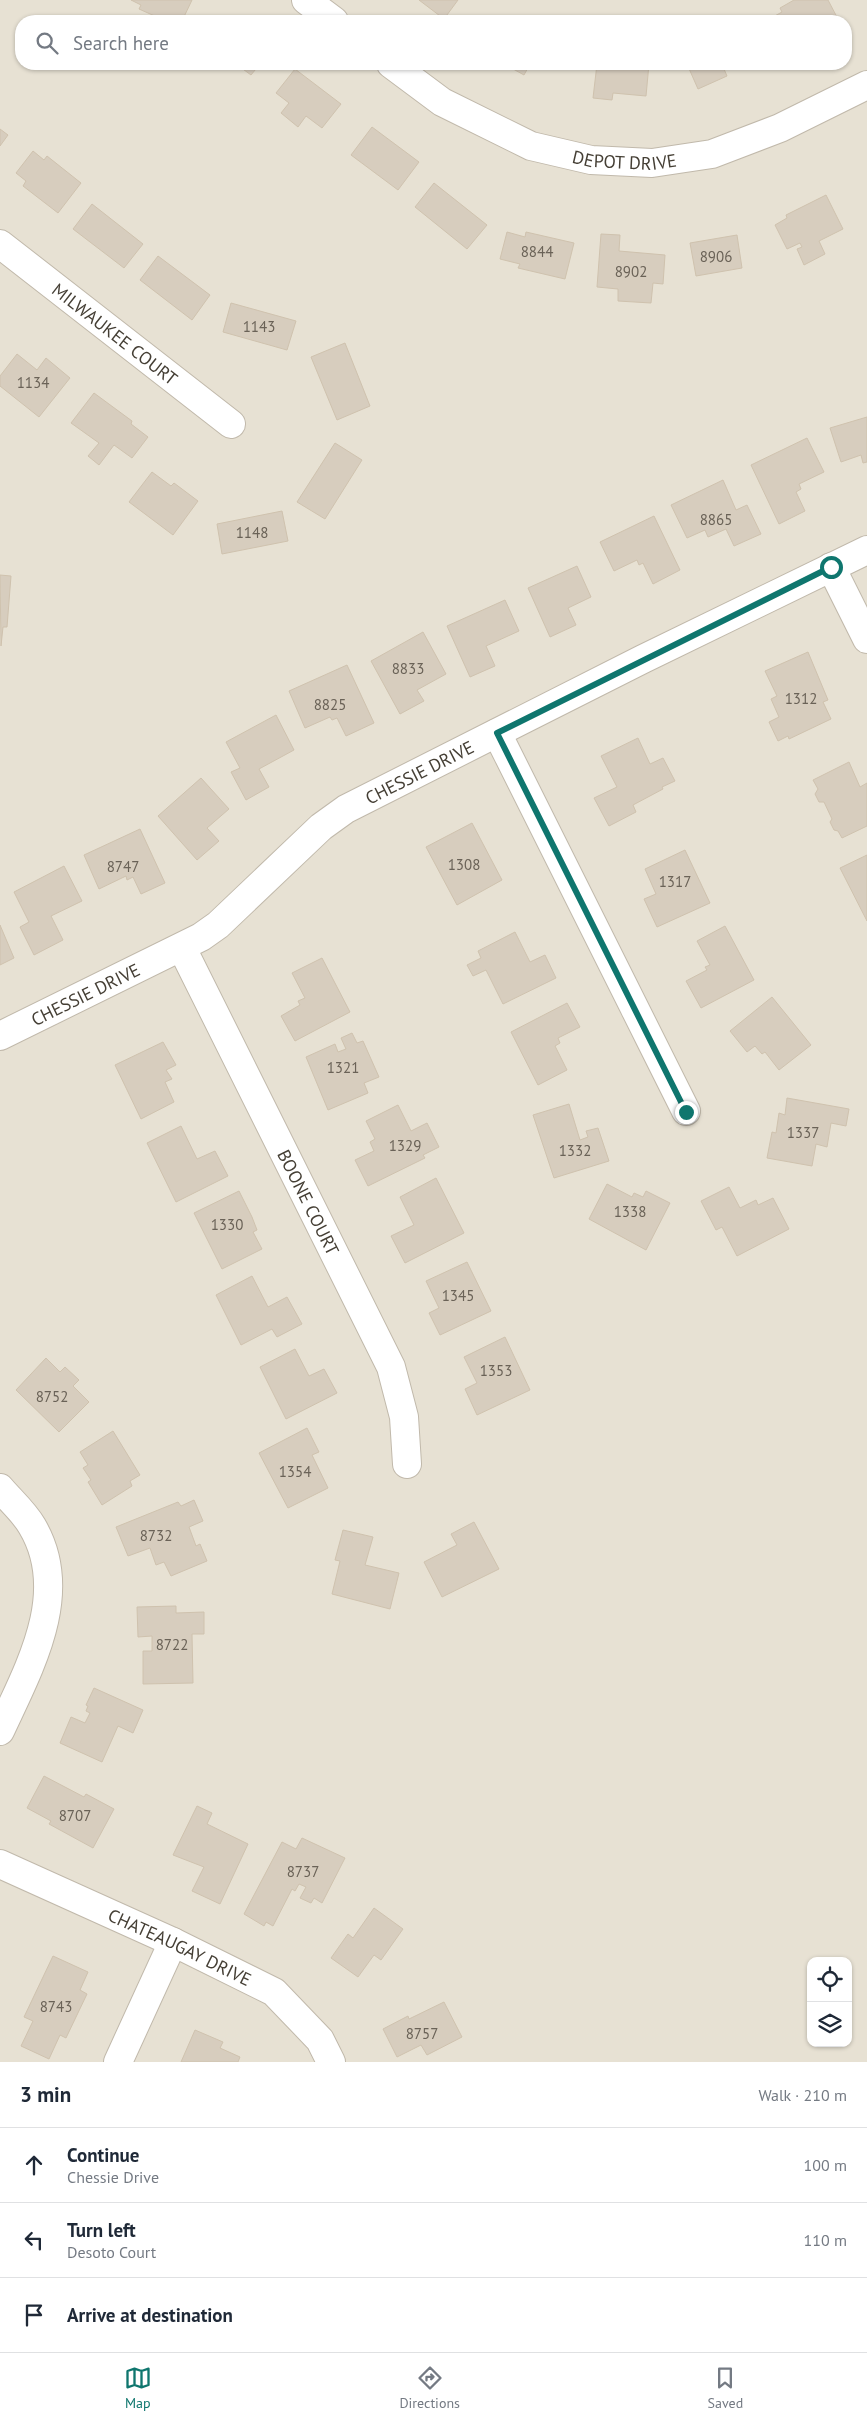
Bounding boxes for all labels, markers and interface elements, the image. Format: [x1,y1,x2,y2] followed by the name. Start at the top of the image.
[15,15,852,70] search box
[33,29,61,57] icon: search
[73,31,169,55] text: Search here
[570,145,678,174] street label: DEPOT DRIVE
[521,242,553,261] house number: 8844
[700,247,732,266] house number: 8906
[615,262,647,281] house number: 8902
[48,278,182,390] street label: MILWAUKEE COURT
[243,317,275,336] house number: 1143
[17,373,49,392] house number: 1134
[700,510,732,529] house number: 8865
[236,523,268,542] house number: 1148
[820,556,843,579] route start
[392,659,424,678] house number: 8833
[785,689,817,708] house number: 1312
[314,695,346,714] house number: 8825
[361,735,477,809] street label: CHESSIE DRIVE
[448,855,480,874] house number: 1308
[107,857,139,876] house number: 8747
[659,872,691,891] house number: 1317
[27,958,143,1031] street label: CHESSIE DRIVE
[327,1058,359,1077] house number: 1321
[675,1101,698,1124] route end
[787,1123,819,1142] house number: 1337
[389,1136,421,1155] house number: 1329
[559,1141,591,1160] house number: 1332
[273,1145,345,1259] street label: BOONE COURT
[614,1202,646,1221] house number: 1338
[211,1215,243,1234] house number: 1330
[442,1286,474,1305] house number: 1345
[480,1361,512,1380] house number: 1353
[36,1387,68,1406] house number: 8752
[279,1462,311,1481] house number: 1354
[140,1526,172,1545] house number: 8732
[156,1635,188,1654] house number: 8722
[59,1806,91,1825] house number: 8707
[287,1862,319,1881] house number: 8737
[105,1903,255,1991] street label: CHATEAUGAY DRIVE
[807,1957,852,2047] map controls
[807,1957,852,2002] button: locate
[40,1997,72,2016] house number: 8743
[807,2002,852,2047] button: layers
[406,2024,438,2043] house number: 8757
[20,2081,71,2108] text: 3 min
[758,2085,847,2105] text: Walk · 210 m
[67,2143,139,2167] text: Continue
[20,2151,48,2179] icon: ahead
[804,2155,847,2175] text: 100 m
[67,2167,159,2187] text: Chessie Drive
[67,2218,136,2242] text: Turn left
[20,2226,48,2254] icon: left
[804,2230,847,2250] text: 110 m
[67,2242,156,2262] text: Desoto Court
[20,2301,48,2329] icon: arrive
[67,2303,233,2327] text: Arrive at destination
[124,2364,152,2412] tab: Map
[399,2364,460,2412] tab: Directions
[708,2364,743,2412] tab: Saved

